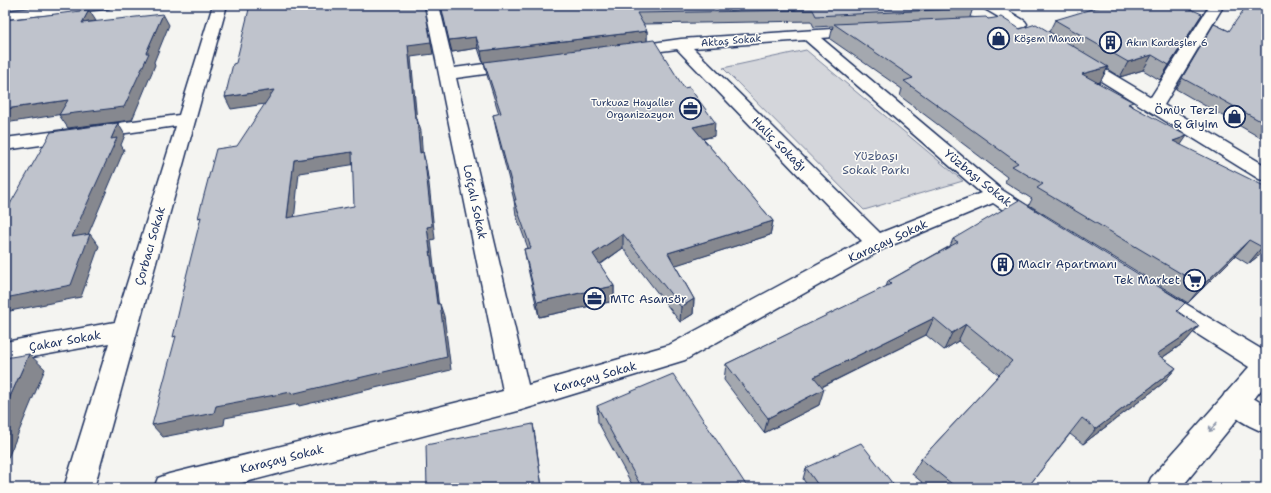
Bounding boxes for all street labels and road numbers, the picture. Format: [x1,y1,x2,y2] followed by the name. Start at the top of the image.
[700,31,762,50] street label: Aktaş Sokak
[748,113,810,175] street label: Haliç Sokağı
[941,146,1015,210] street label: Yüzbaşı Sokak
[459,163,491,241] street label: Lofçalı Sokak
[131,204,169,287] street label: Çorbacı Sokak
[846,216,930,266] street label: Karaçay Sokak
[28,327,102,355] street label: Çakar Sokak
[552,357,638,396] street label: Karaçay Sokak
[238,441,326,477] street label: Karaçay Sokak

